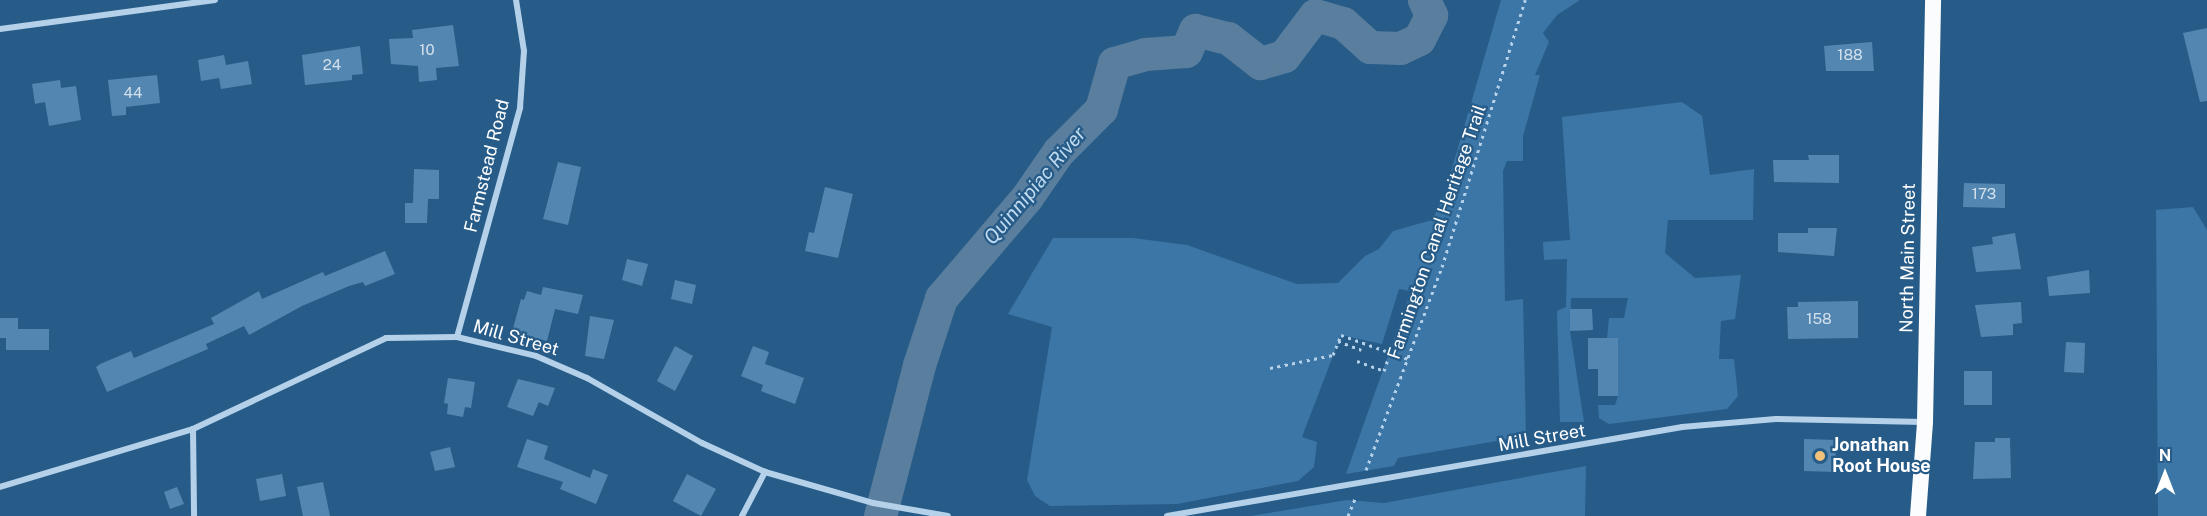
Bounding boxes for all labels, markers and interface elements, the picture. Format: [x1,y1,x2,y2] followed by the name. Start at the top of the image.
[419,41,435,59] house number: 10
[1837,46,1863,64] house number: 188
[323,56,341,74] house number: 24
[124,84,142,102] house number: 44
[460,97,514,235] street label: Farmstead Road
[1383,102,1491,362] street label: Farmington Canal Heritage Trail
[979,122,1091,250] water label: Quinnipiac River
[1896,183,1920,333] street label: North Main Street
[1972,185,1996,203] house number: 173
[1806,310,1832,328] house number: 158
[471,315,561,361] street label: Mill Street
[1497,420,1587,456] street label: Mill Street
[1832,435,1931,478] place label: Jonathan Root House
[2135,444,2195,504] north arrow
[2159,446,2171,465] text: N
[1813,449,1827,463] marker: Jonathan Root House

